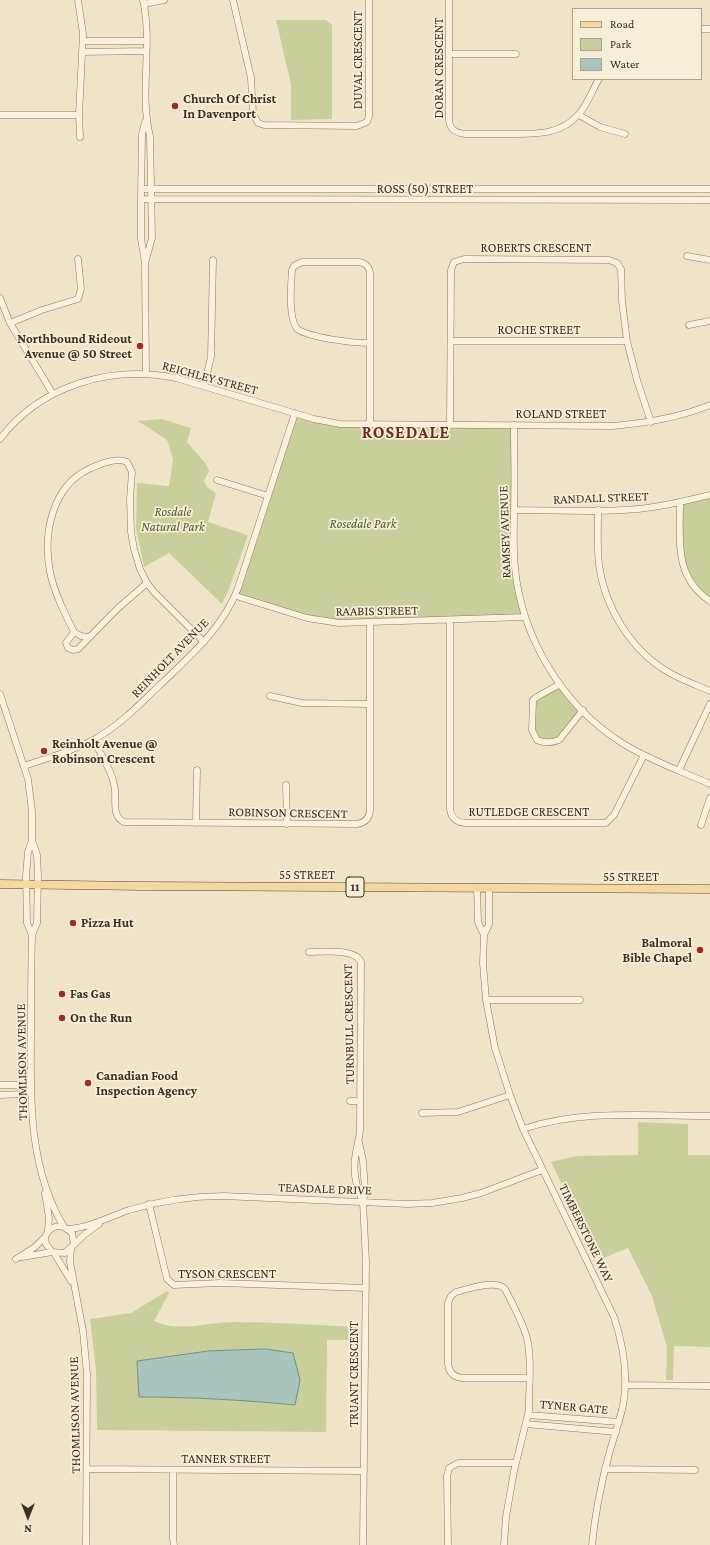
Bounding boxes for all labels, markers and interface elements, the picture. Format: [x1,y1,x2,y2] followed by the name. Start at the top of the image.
[572,8,702,80] legend
[350,11,366,109] street label: DUVAL CRESCENT
[610,17,634,31] text: Road
[431,18,447,118] street label: DORAN CRESCENT
[610,37,631,51] text: Park
[610,57,639,71] text: Water
[183,91,276,122] place label: Church Of Christ In Davenport
[170,101,180,111] marker: Church Of Christ In Davenport
[377,181,473,197] street label: ROSS (50) STREET
[481,240,591,256] street label: ROBERTS CRESCENT
[498,322,580,338] street label: ROCHE STREET
[17,331,132,362] place label: Northbound Rideout Avenue @ 50 Street
[135,341,145,351] marker: Northbound Rideout Avenue @ 50 Street
[160,358,260,398] street label: REICHLEY STREET
[516,406,606,422] street label: ROLAND STREET
[362,423,450,443] district label: ROSEDALE
[496,485,514,579] street label: RAMSEY AVENUE
[553,489,649,507] street label: RANDALL STREET
[141,504,205,535] park label: Rosdale Natural Park
[330,516,396,532] park label: Rosedale Park
[336,602,418,620] street label: RAABIS STREET
[128,615,212,701] street label: REINHOLT AVENUE
[52,736,157,767] place label: Reinholt Avenue @ Robinson Crescent
[39,746,49,756] marker: Reinholt Avenue @ Robinson Crescent
[228,804,348,822] street label: ROBINSON CRESCENT
[469,804,589,820] street label: RUTLEDGE CRESCENT
[279,867,335,883] street label: 55 STREET
[603,869,659,885] street label: 55 STREET
[346,877,364,897] road number: 11
[81,915,134,931] place label: Pizza Hut
[68,918,78,928] marker: Pizza Hut
[623,935,692,966] place label: Balmoral Bible Chapel
[695,945,705,955] marker: Balmoral Bible Chapel
[340,964,358,1084] street label: TURNBULL CRESCENT
[70,986,111,1002] place label: Fas Gas
[57,989,67,999] marker: Fas Gas
[13,1003,31,1121] street label: THOMLISON AVENUE
[70,1010,132,1026] place label: On the Run
[57,1013,67,1023] marker: On the Run
[96,1068,197,1099] place label: Canadian Food Inspection Agency
[83,1078,93,1088] marker: Canadian Food Inspection Agency
[278,1180,372,1198] street label: TEASDALE DRIVE
[555,1181,617,1285] street label: TIMBERSTONE WAY
[178,1266,276,1282] street label: TYSON CRESCENT
[346,1321,362,1427] street label: TRUANT CRESCENT
[66,1356,84,1474] street label: THOMLISON AVENUE
[539,1396,609,1418] street label: TYNER GATE
[181,1451,271,1467] street label: TANNER STREET
[8,1497,48,1537] north arrow
[24,1523,32,1535] text: N

